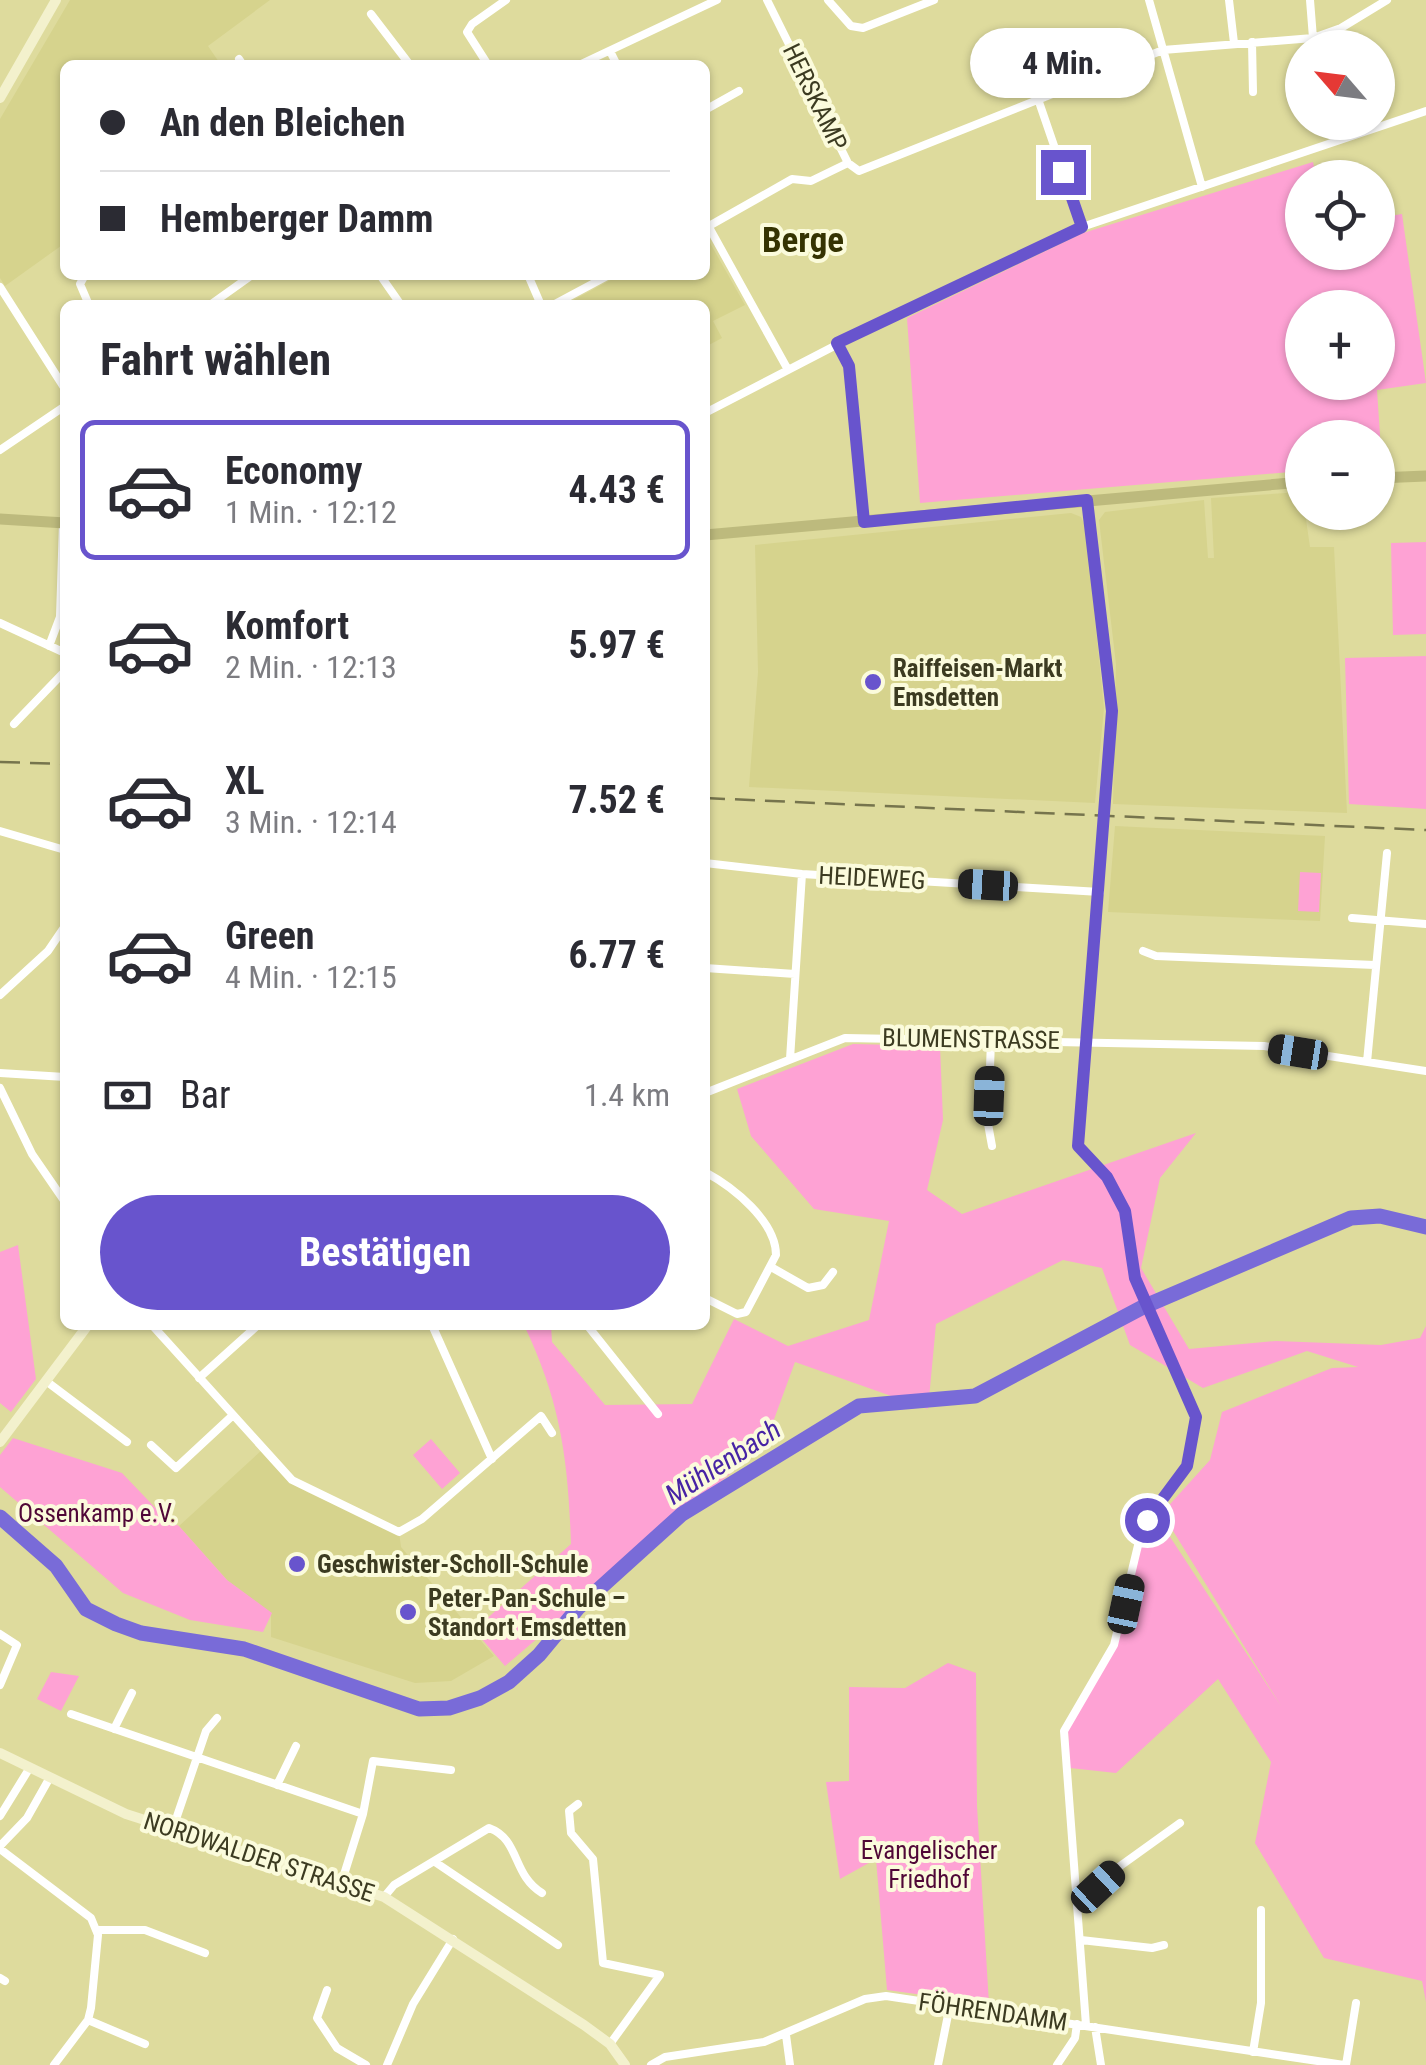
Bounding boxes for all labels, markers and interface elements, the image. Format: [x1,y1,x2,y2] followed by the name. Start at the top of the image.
[970,27,1156,97] callout: 4 Min.
[1285,30,1395,140] north arrow
[1285,30,1395,530] map controls
[777,39,853,155] street label: HERSKAMP
[1022,44,1103,82] text: 4 Min.
[160,101,405,145] text: An den Bleichen
[1041,150,1086,195] route end
[1285,160,1395,270] button: locate
[160,197,433,241] text: Hemberger Damm
[762,220,844,261] district label: Berge
[1285,290,1395,400] button: +
[100,333,331,386] text: Fahrt wählen
[1285,420,1395,530] button: −
[105,445,195,535] icon: car
[225,449,362,493] text: Economy
[568,468,665,512] text: 4.43 €
[225,493,397,531] text: 1 Min. · 12:12
[105,600,195,690] icon: car
[225,604,349,648] text: Komfort
[568,623,665,667] text: 5.97 €
[225,648,397,686] text: 2 Min. · 12:13
[893,654,1063,712] place label: Raiffeisen-Markt Emsdetten
[862,671,884,693] marker: Raiffeisen-Markt Emsdetten
[105,755,195,845] icon: car
[225,759,264,803] text: XL
[568,778,665,822] text: 7.52 €
[225,803,397,841] text: 3 Min. · 12:14
[818,861,926,895] street label: HEIDEWEG
[957,868,1019,902] car
[105,910,195,1000] icon: car
[225,914,315,958] text: Green
[568,933,665,977] text: 6.77 €
[225,958,397,996] text: 4 Min. · 12:15
[882,1023,1060,1055] street label: BLUMENSTRASSE
[1266,1032,1330,1072] car
[973,1065,1005,1127] car
[100,1068,155,1123] icon: cash
[180,1073,231,1117] text: Bar
[584,1076,670,1114] text: 1.4 km
[100,1195,670,1310] button: Bestätigen
[659,1413,787,1511] water label: Mühlenbach
[1125,1498,1170,1543] route start
[18,1499,176,1528] park label: Ossenkamp e.V.
[317,1550,588,1579] place label: Geschwister-Scholl-Schule
[286,1553,308,1575] marker: Geschwister-Scholl-Schule
[1105,1572,1147,1636] car
[428,1584,627,1642] place label: Peter-Pan-Schule – Standort Emsdetten
[397,1601,419,1623] marker: Peter-Pan-Schule – Standort Emsdetten
[140,1806,378,1908] street label: NORDWALDER STRASSE
[861,1836,998,1894] park label: Evangelischer Friedhof
[1066,1856,1130,1918] car
[917,1987,1069,2037] street label: FÖHRENDAMM

